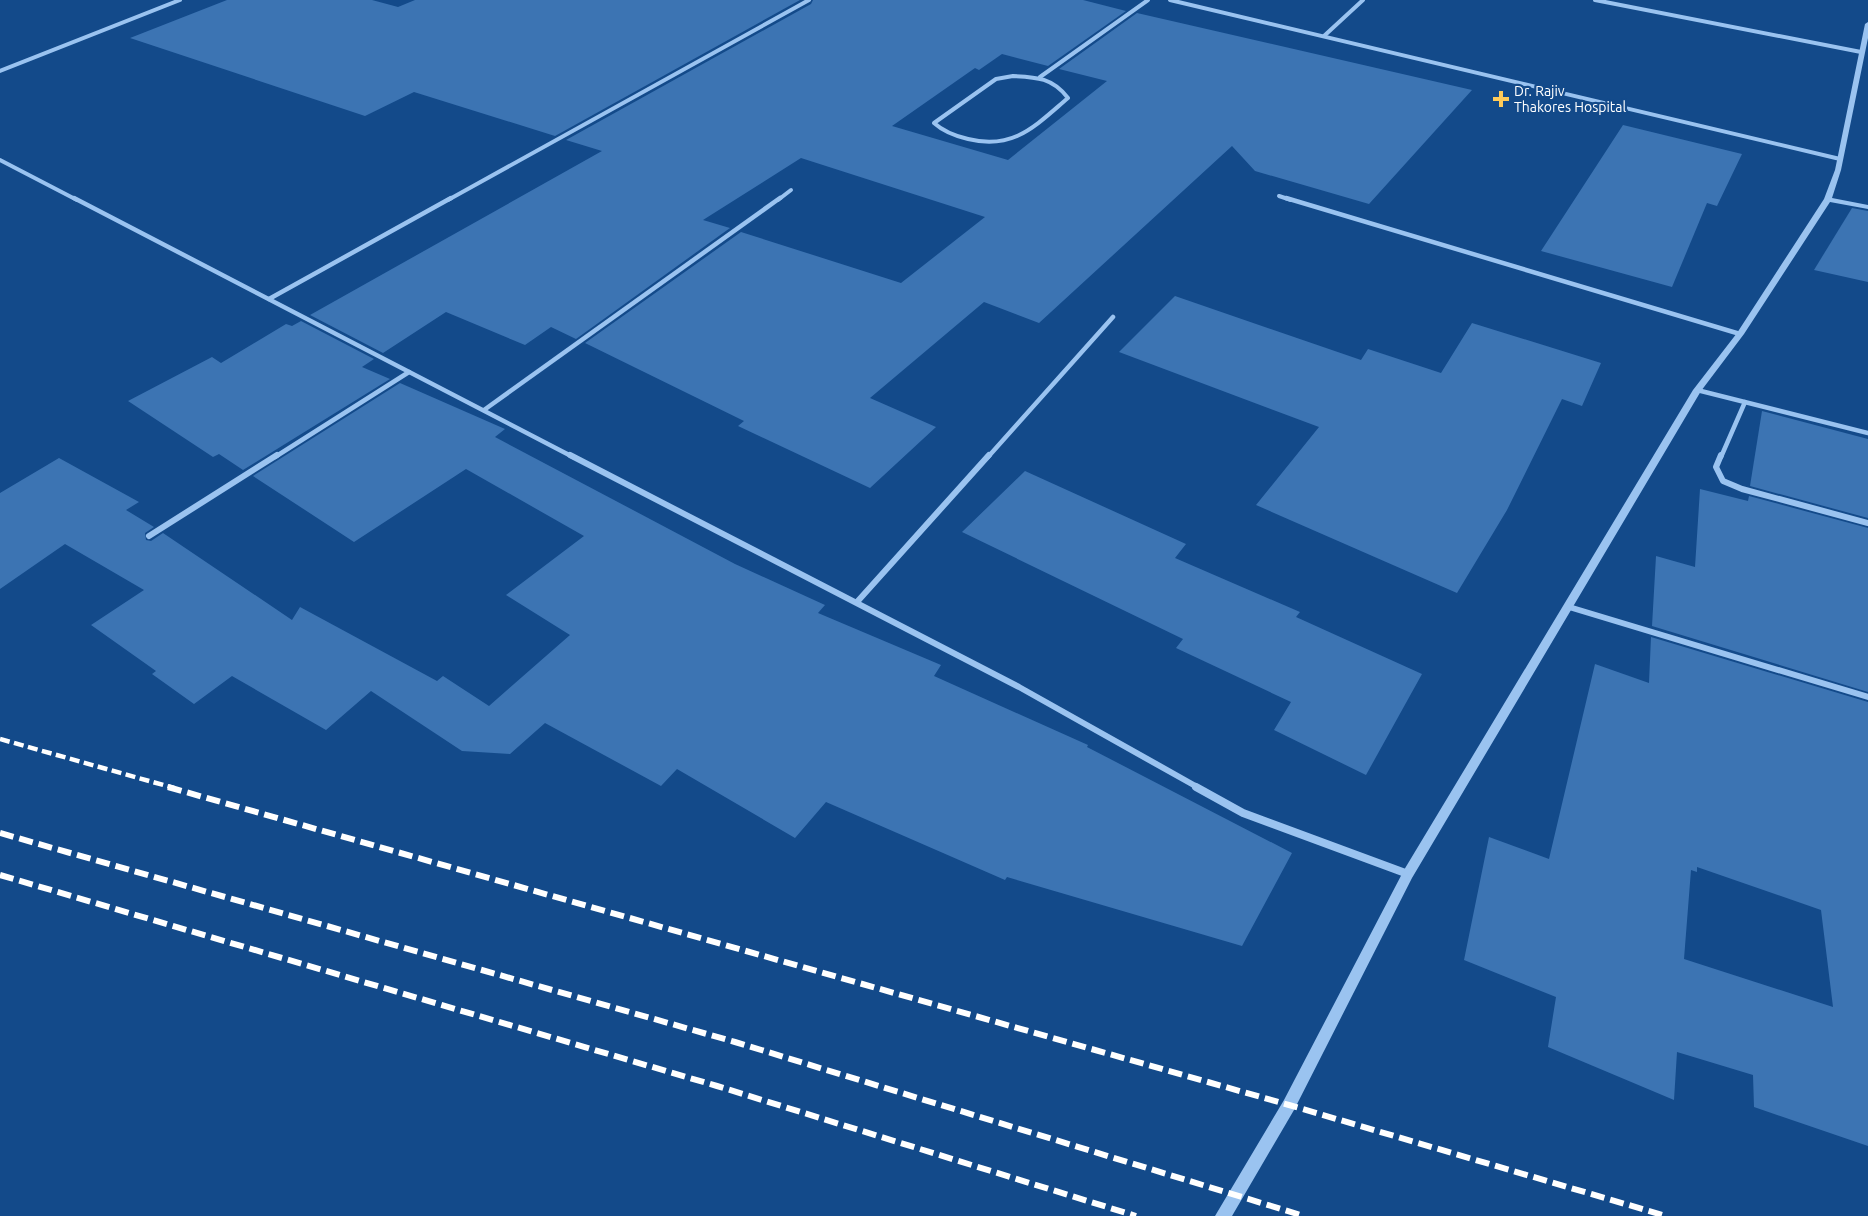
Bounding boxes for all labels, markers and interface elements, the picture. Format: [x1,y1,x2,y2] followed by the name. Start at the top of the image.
[1514,83,1627,115] place label: Dr. Rajiv Thakores Hospital
[1492,90,1510,108] marker: Dr. Rajiv Thakores Hospital

